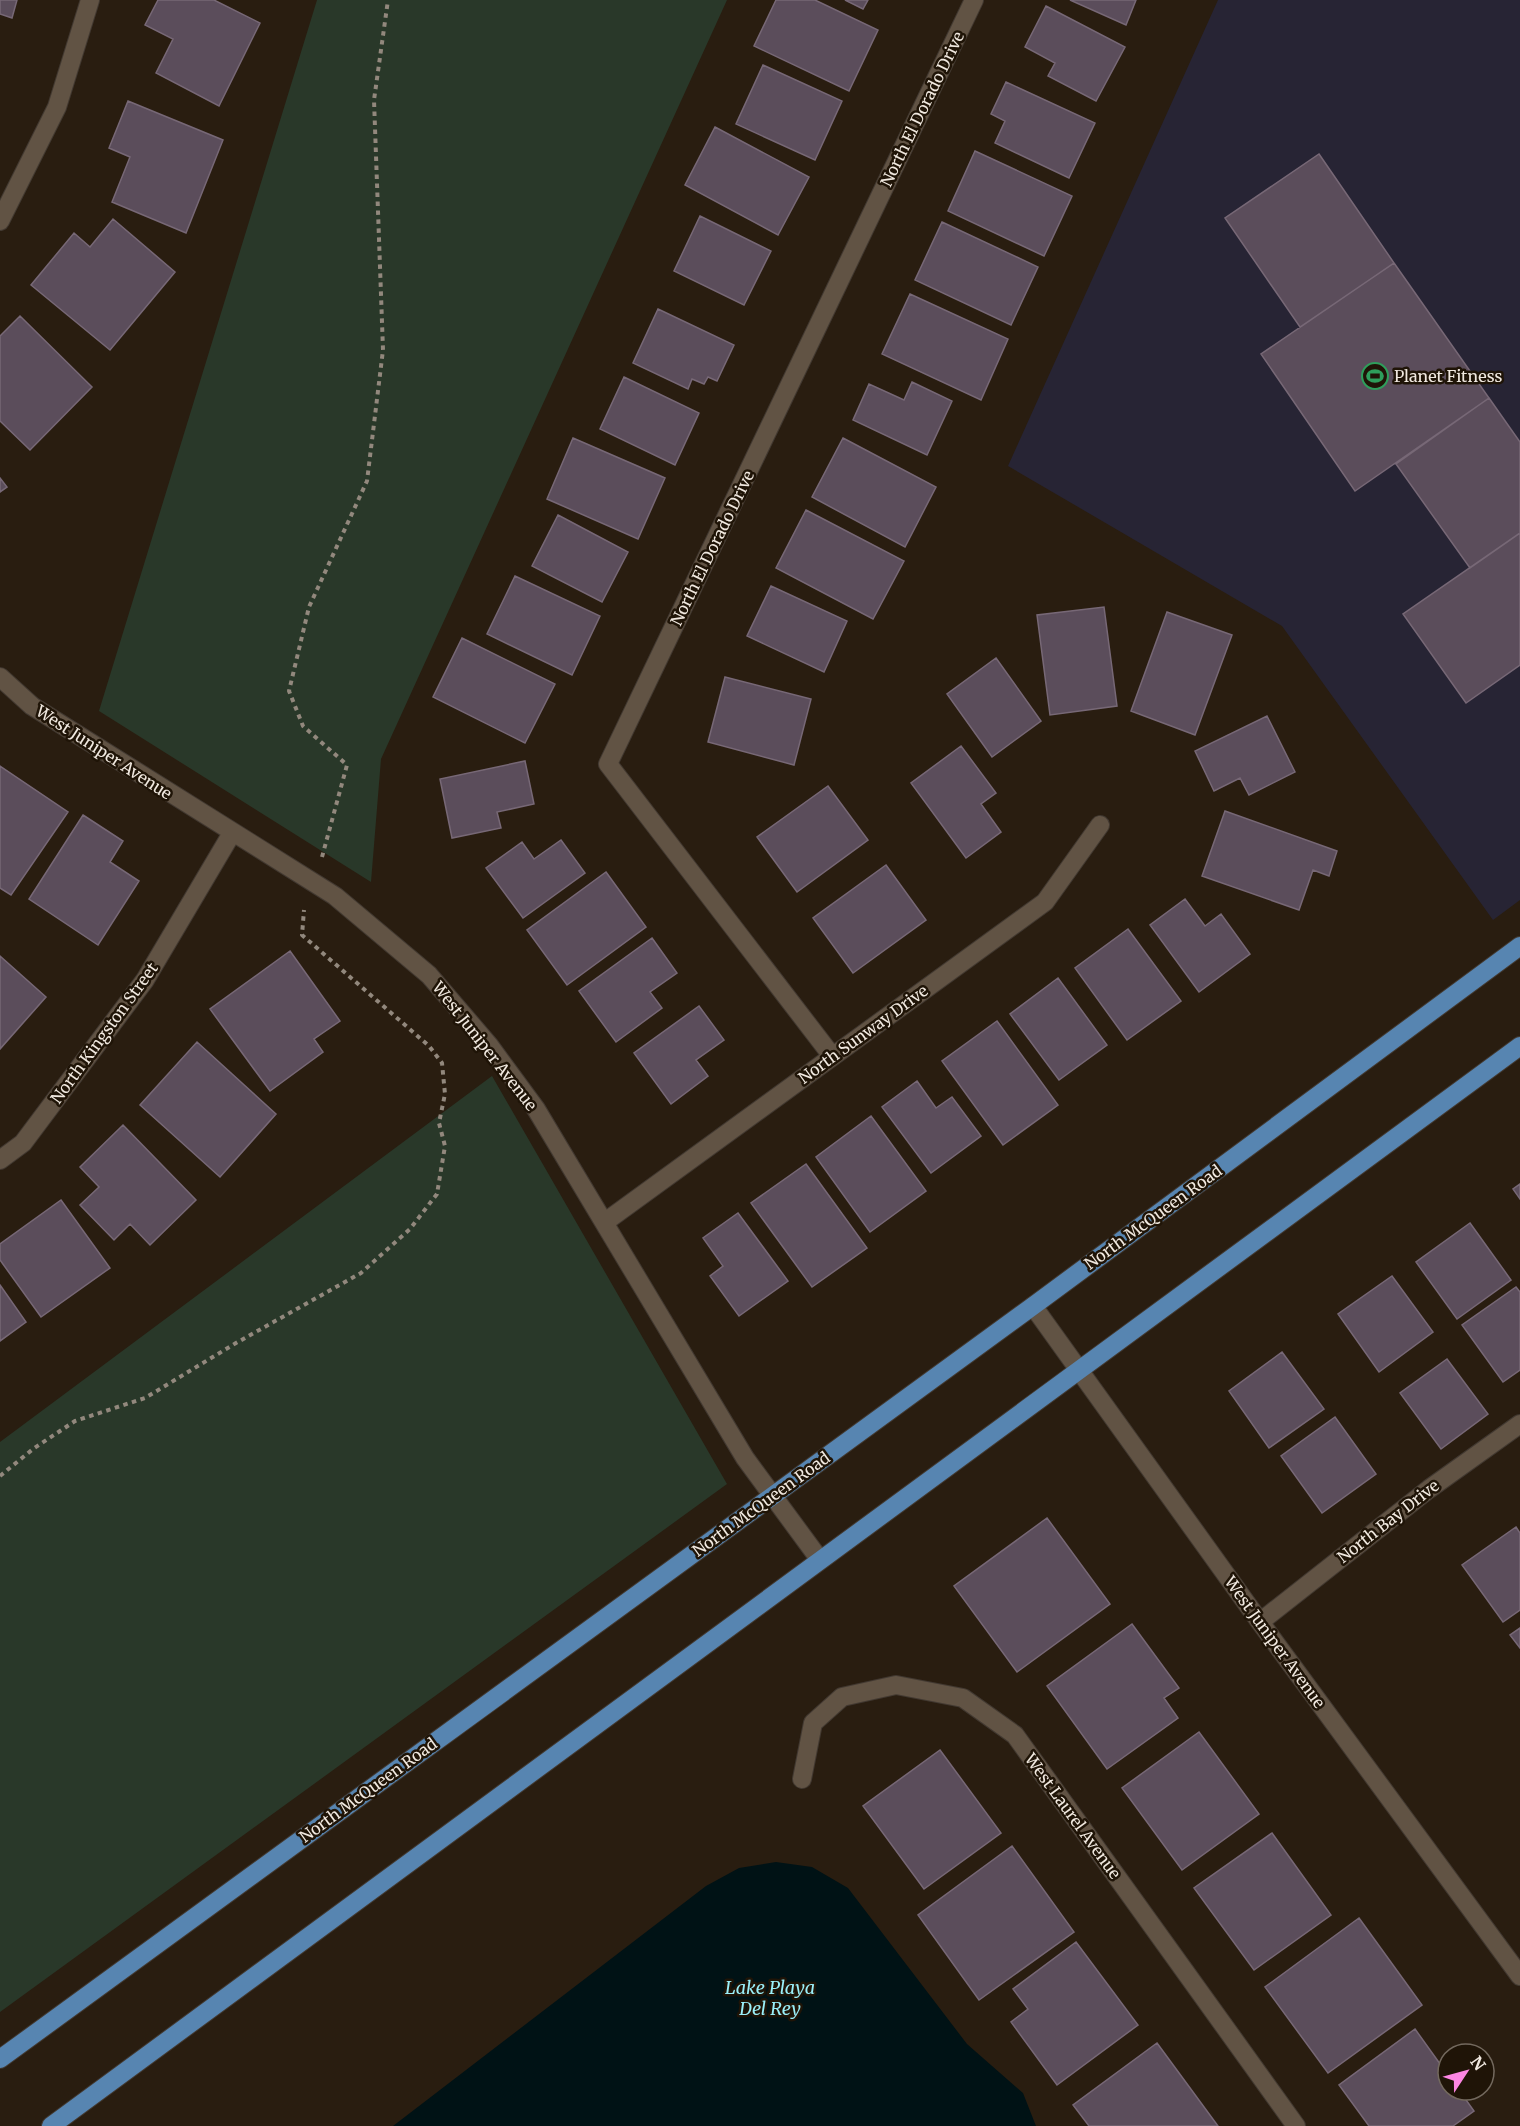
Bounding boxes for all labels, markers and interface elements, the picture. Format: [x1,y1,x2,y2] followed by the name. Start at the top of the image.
[876,28,968,190] street label: North El Dorado Drive
[1360,361,1390,391] sports icon: Planet Fitness
[1394,366,1502,386] place label: Planet Fitness
[666,467,758,629] street label: North El Dorado Drive
[31,700,176,803] street label: West Juniper Avenue
[46,958,162,1107] street label: North Kingston Street
[428,977,542,1114] street label: West Juniper Avenue
[794,980,932,1088] street label: North Sunway Drive
[1080,1160,1226,1274] street label: North McQueen Road
[688,1447,834,1561] street label: North McQueen Road
[1333,1475,1443,1567] street label: North Bay Drive
[1220,1571,1330,1712] street label: West Juniper Avenue
[295,1733,441,1847] street label: North McQueen Road
[1020,1748,1125,1883] street label: West Laurel Avenue
[725,1976,815,2020] water label: Lake Playa Del Rey
[1436,2042,1496,2102] north arrow
[1466,2052,1490,2074] text: N

